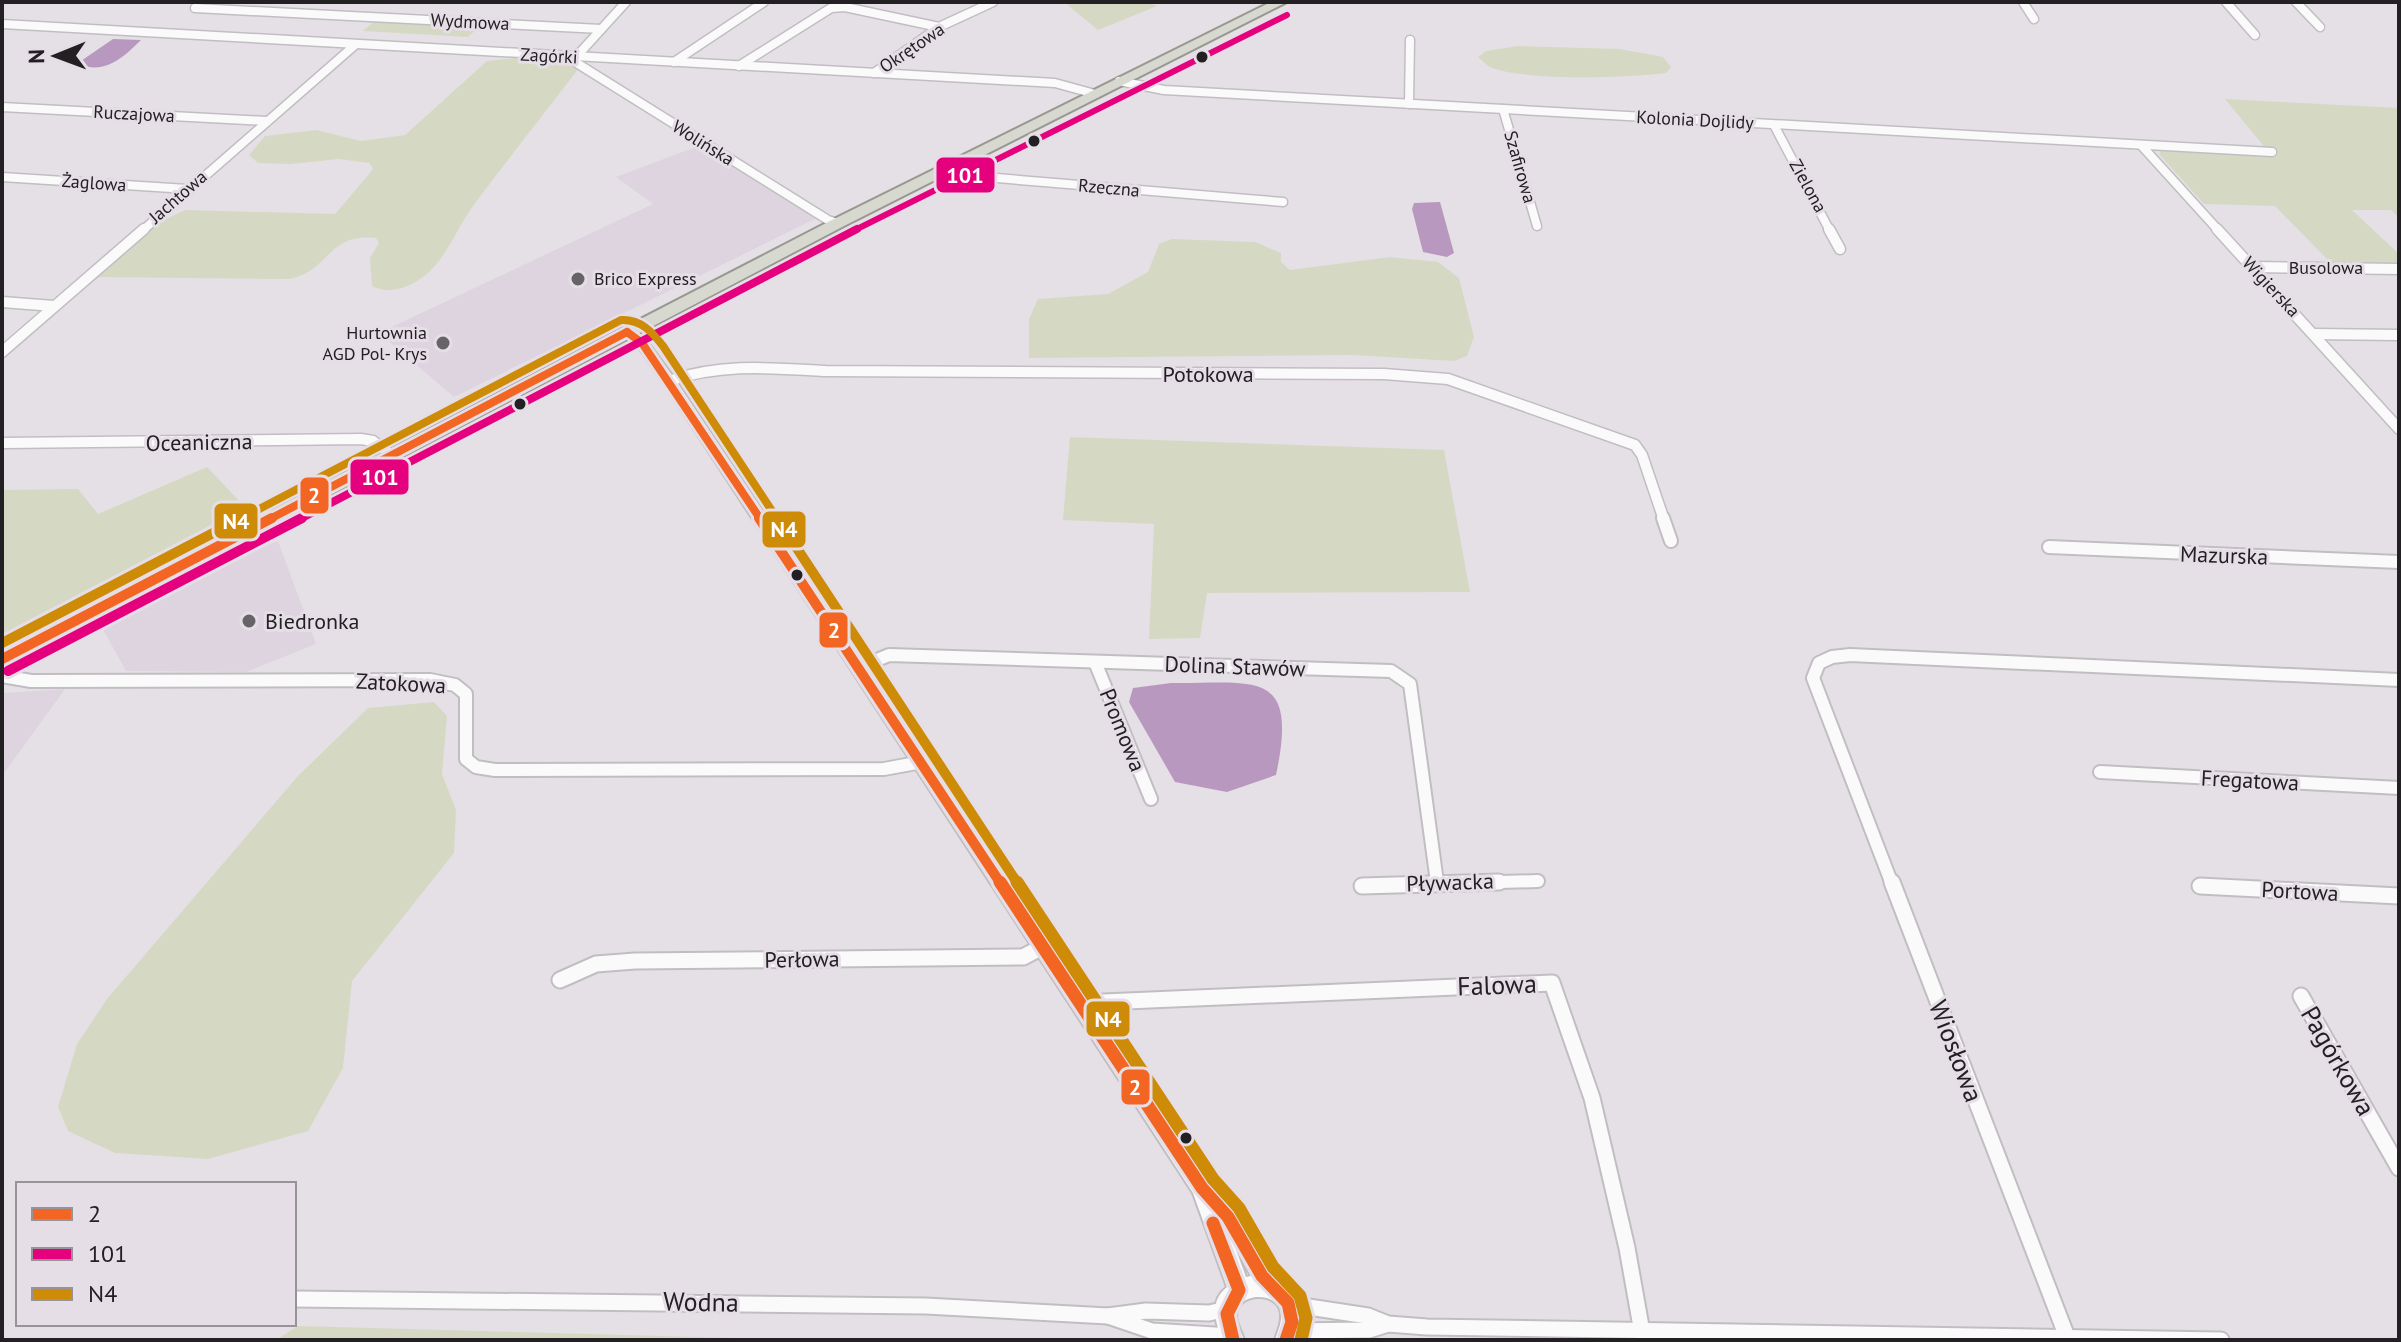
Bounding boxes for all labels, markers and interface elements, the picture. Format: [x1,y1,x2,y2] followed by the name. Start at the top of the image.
[430,8,510,35] street label: Wydmowa
[16,16,96,96] north arrow
[875,17,949,78] street label: Okrętowa
[520,43,578,68] street label: Zagórki
[22,49,50,64] text: N
[1194,49,1210,65] unlabelled marker
[93,100,175,127] street label: Ruczajowa
[1636,105,1755,134] street label: Kolonia Dojlidy
[668,115,739,171] street label: Wolińska
[1499,128,1542,206] street label: Szafirowa
[1026,133,1042,149] unlabelled marker
[1784,155,1832,216] street label: Zielona
[935,156,996,194] line badge: 101
[946,161,984,189] text: 101
[143,165,212,229] street label: Jachtowa
[61,169,127,196] street label: Żaglowa
[1077,173,1141,202] street label: Rzeczna
[2238,252,2305,322] street label: Wigierska
[2289,256,2363,279] street label: Busolowa
[594,267,697,290] place label: Brico Express
[569,270,587,288] marker: Brico Express
[323,321,427,365] place label: Hurtownia AGD Pol- Krys
[434,334,452,352] marker: Hurtownia AGD Pol- Krys
[1162,360,1254,388] street label: Potokowa
[512,396,528,412] unlabelled marker
[145,427,253,457] street label: Oceaniczna
[349,458,410,496] line badge: 101
[361,463,399,491] text: 101
[299,476,330,515] line badge: 2
[308,481,320,509] text: 2
[213,502,259,540] line badge: N4
[223,507,250,535] text: N4
[761,510,807,549] line badge: N4
[771,515,798,543] text: N4
[2179,539,2269,571] street label: Mazurska
[789,567,805,583] unlabelled marker
[265,607,360,635] place label: Biedronka
[818,611,849,649] line badge: 2
[240,612,258,630] marker: Biedronka
[828,616,840,644] text: 2
[1164,650,1306,682] street label: Dolina Stawów
[355,667,447,699] street label: Zatokowa
[1094,684,1152,776] street label: Promowa
[2200,763,2300,797] street label: Fregatowa
[1406,866,1494,898] street label: Pływacka
[2261,875,2339,907] street label: Portowa
[764,944,840,974] street label: Perłowa
[1457,967,1537,1002] street label: Falowa
[1922,995,1991,1107] street label: Wiosłowa
[1085,1000,1131,1038] line badge: N4
[2294,1000,2383,1121] street label: Pagórkowa
[1095,1005,1122,1033] text: N4
[1120,1068,1151,1106] line badge: 2
[1129,1073,1141,1101] text: 2
[1178,1130,1194,1146] unlabelled marker
[16,1182,296,1326] legend
[88,1198,101,1229] text: 2
[88,1238,127,1269] text: 101
[88,1278,117,1309] text: N4
[663,1284,739,1319] street label: Wodna

